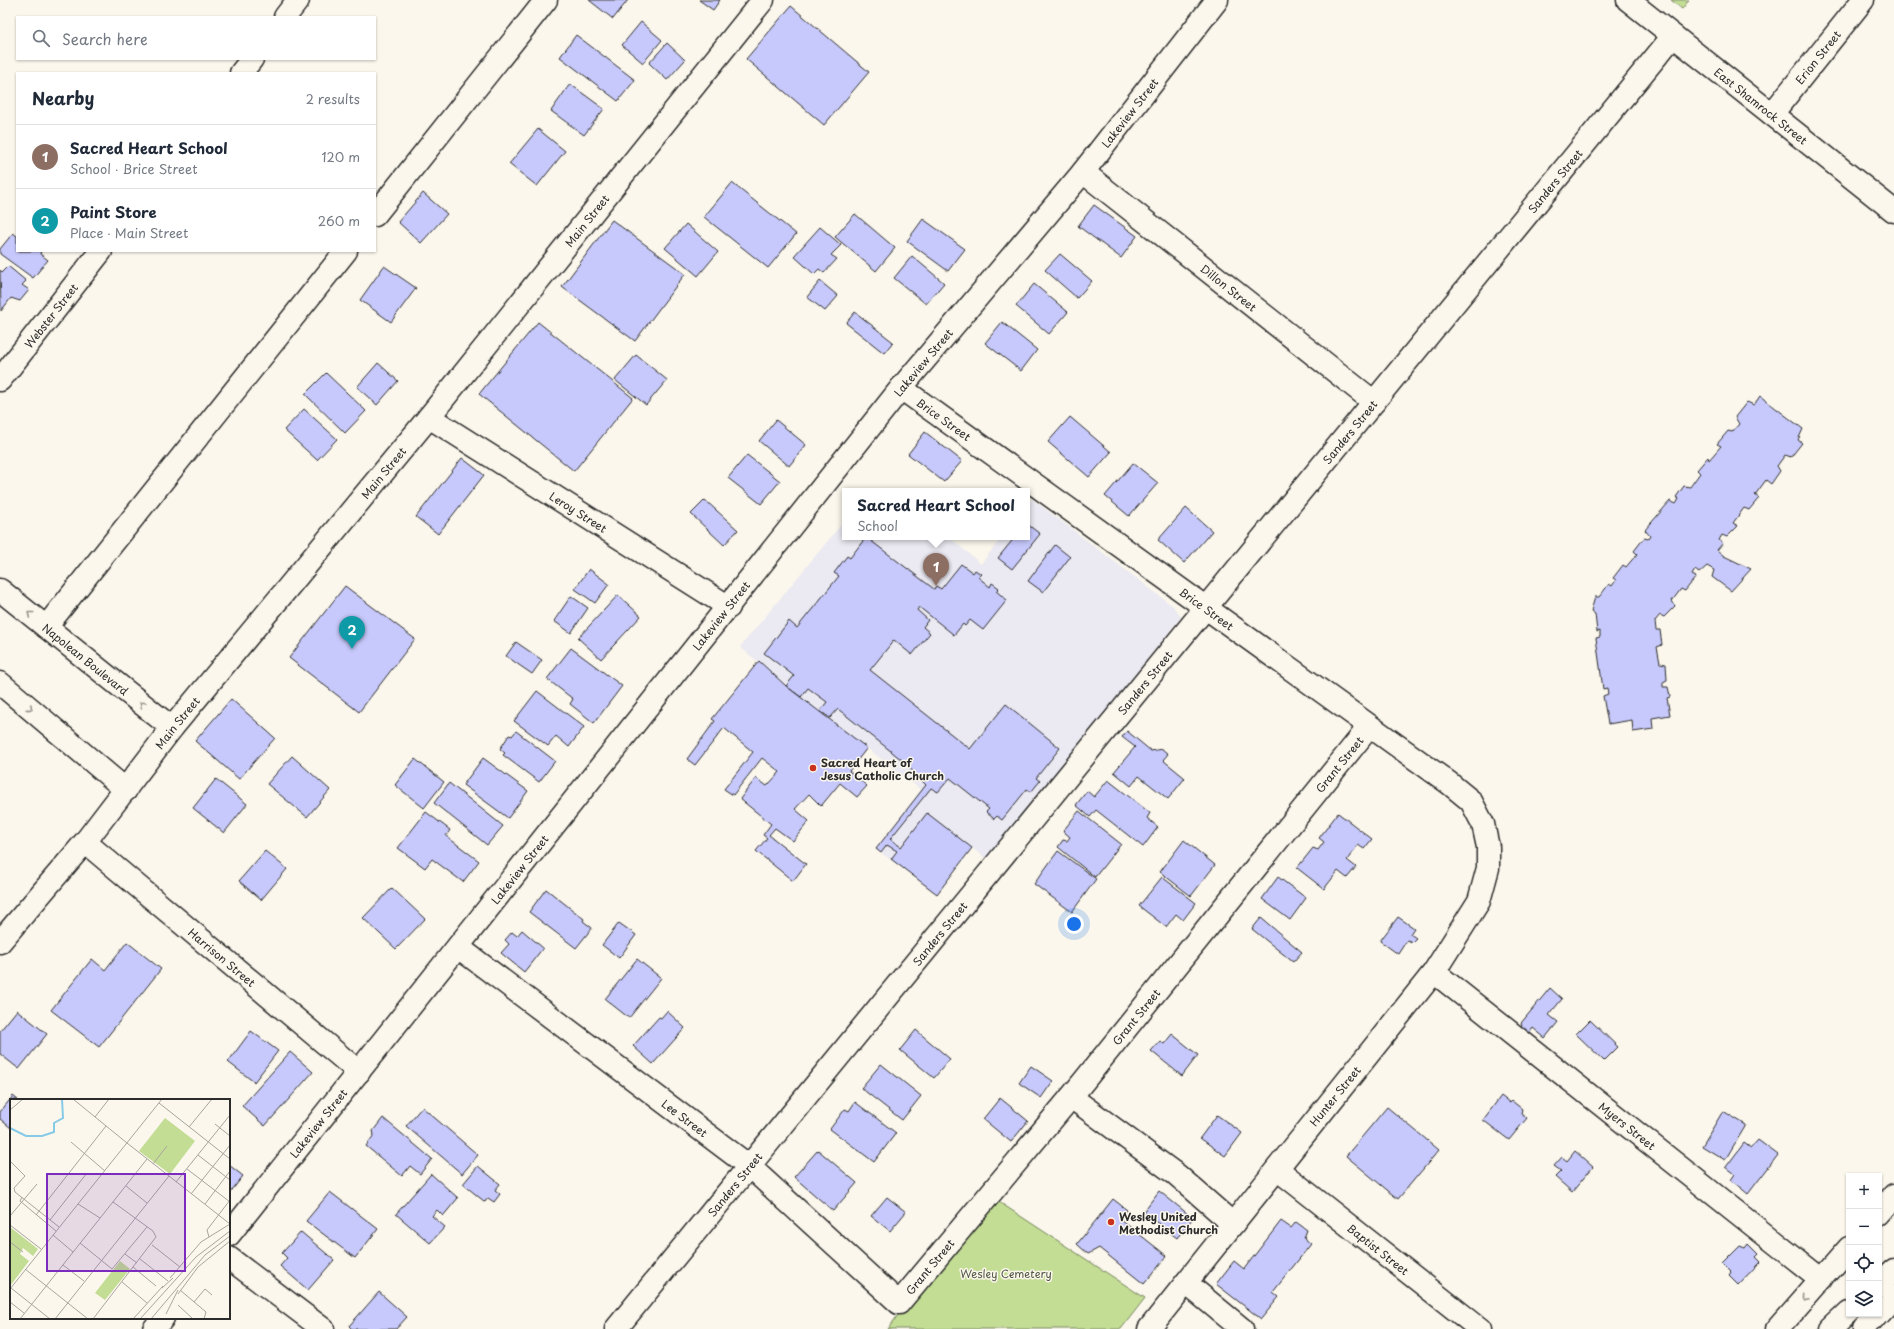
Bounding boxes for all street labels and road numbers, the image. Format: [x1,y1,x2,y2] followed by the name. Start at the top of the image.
[1791,26,1845,88] street label: Erion Street
[1711,63,1812,148] street label: East Shamrock Street
[1097,74,1162,151] street label: Lakeview Street
[1523,145,1586,217] street label: Sanders Street
[560,190,613,250] street label: Main Street
[1197,260,1261,315] street label: Dillon Street
[20,279,81,351] street label: Webster Street
[889,324,957,400] street label: Lakeview Street
[913,394,975,445] street label: Brice Street
[1318,396,1381,467] street label: Sanders Street
[357,443,410,502] street label: Main Street
[546,487,611,537] street label: Leroy Street
[688,577,754,654] street label: Lakeview Street
[1176,583,1238,634] street label: Brice Street
[39,619,133,699] street label: Napolean Boulevard
[1113,646,1176,718] street label: Sanders Street
[151,692,204,752] street label: Main Street
[1311,732,1367,796] street label: Grant Street
[486,831,552,907] street label: Lakeview Street
[908,897,971,969] street label: Sanders Street
[185,924,260,991] street label: Harrison Street
[1108,984,1164,1048] street label: Grant Street
[1305,1062,1365,1130] street label: Hunter Street
[285,1084,351,1161] street label: Lakeview Street
[658,1095,712,1141] street label: Lee Street
[1595,1098,1660,1154] street label: Myers Street
[703,1148,766,1220] street label: Sanders Street
[1344,1219,1413,1279] street label: Baptist Street
[901,1234,958,1298] street label: Grant Street

